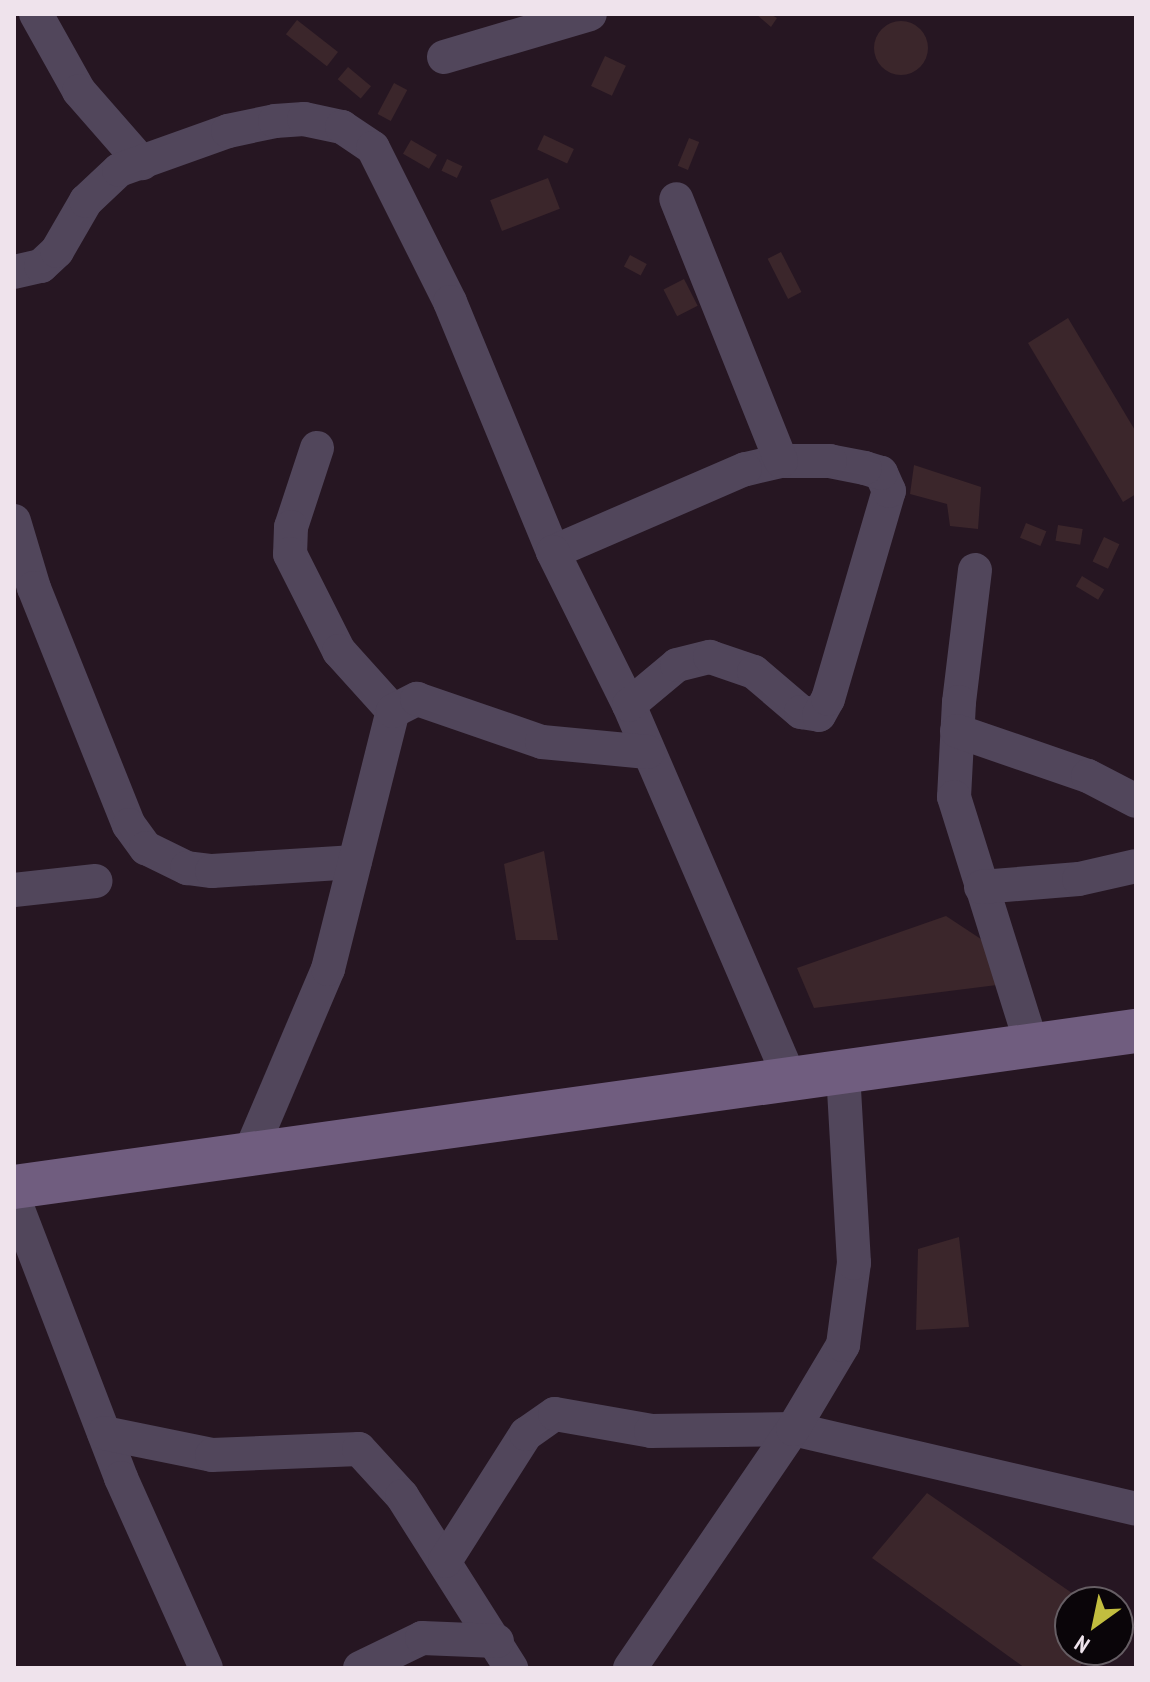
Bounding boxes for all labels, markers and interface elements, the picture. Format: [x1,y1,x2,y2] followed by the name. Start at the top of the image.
[1054,1586,1134,1666] north arrow
[1069,1629,1095,1659] text: N

